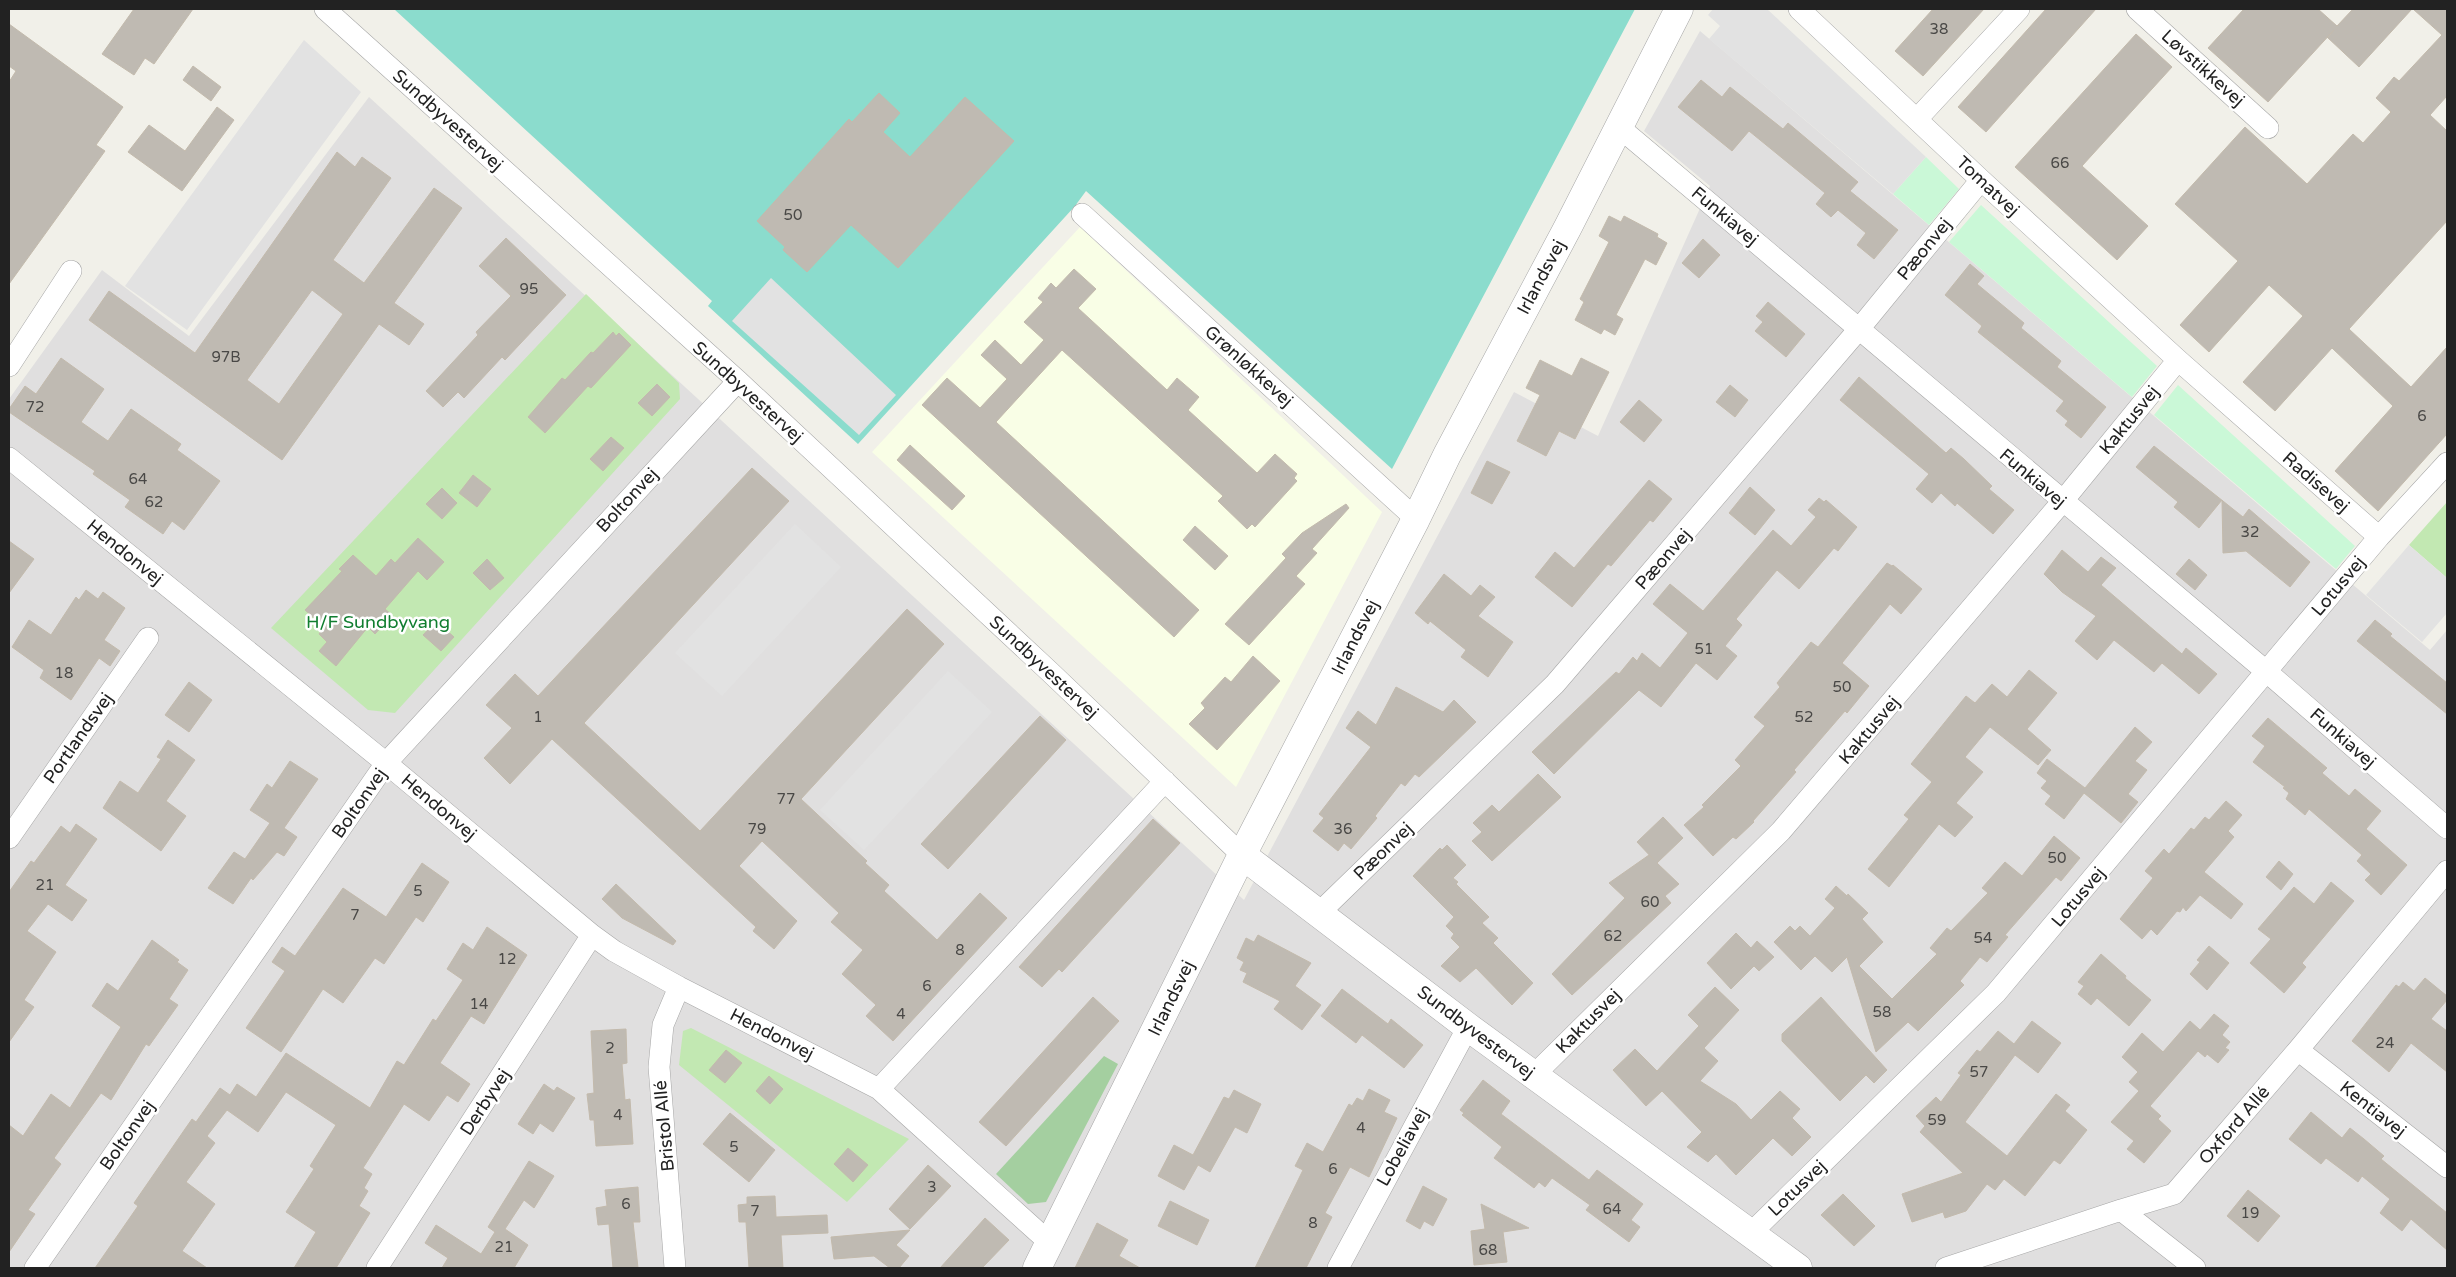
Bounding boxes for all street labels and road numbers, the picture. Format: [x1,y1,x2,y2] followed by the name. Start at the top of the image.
[2157,25,2249,111] street label: Løvstikkevej
[388,65,508,175] street label: Sundbyvestervej
[1952,151,2024,221] street label: Tomatvej
[1687,182,1763,250] street label: Funkiavej
[1892,213,1956,285] street label: Pæonvej
[1512,236,1570,318] street label: Irlandsvej
[1200,321,1298,411] street label: Grønløkkevej
[688,337,808,447] street label: Sundbyvestervej
[2094,381,2164,459] street label: Kaktusvej
[1995,444,2071,512] street label: Funkiavej
[2278,447,2354,517] street label: Radisevej
[592,463,662,537] street label: Boltonvej
[82,515,168,589] street label: Hendonvej
[1630,524,1696,594] street label: Pæonvej
[2306,551,2370,621] street label: Lotusvej
[1327,596,1383,678] street label: Irlandsvej
[985,611,1103,723] street label: Sundbyvestervej
[39,688,117,788] street label: Portlandsvej
[1834,691,1904,769] street label: Kaktusvej
[2305,703,2381,773] street label: Funkiavej
[327,764,391,842] street label: Boltonvej
[397,769,481,845] street label: Hendonvej
[1349,817,1417,885] street label: Pæonvej
[2046,862,2110,932] street label: Lotusvej
[1143,957,1199,1039] street label: Irlandsvej
[1413,981,1539,1083] street label: Sundbyvestervej
[1551,984,1625,1058] street label: Kaktusvej
[726,1003,818,1065] street label: Hendonvej
[455,1064,515,1140] street label: Derbyvej
[2335,1076,2411,1142] street label: Kentiavej
[649,1079,679,1173] street label: Bristol Allé
[2194,1081,2274,1169] street label: Oxford Allé
[95,1096,159,1174] street label: Boltonvej
[1372,1104,1432,1190] street label: Lobeliavej
[1764,1155,1830,1221] street label: Lotusvej

